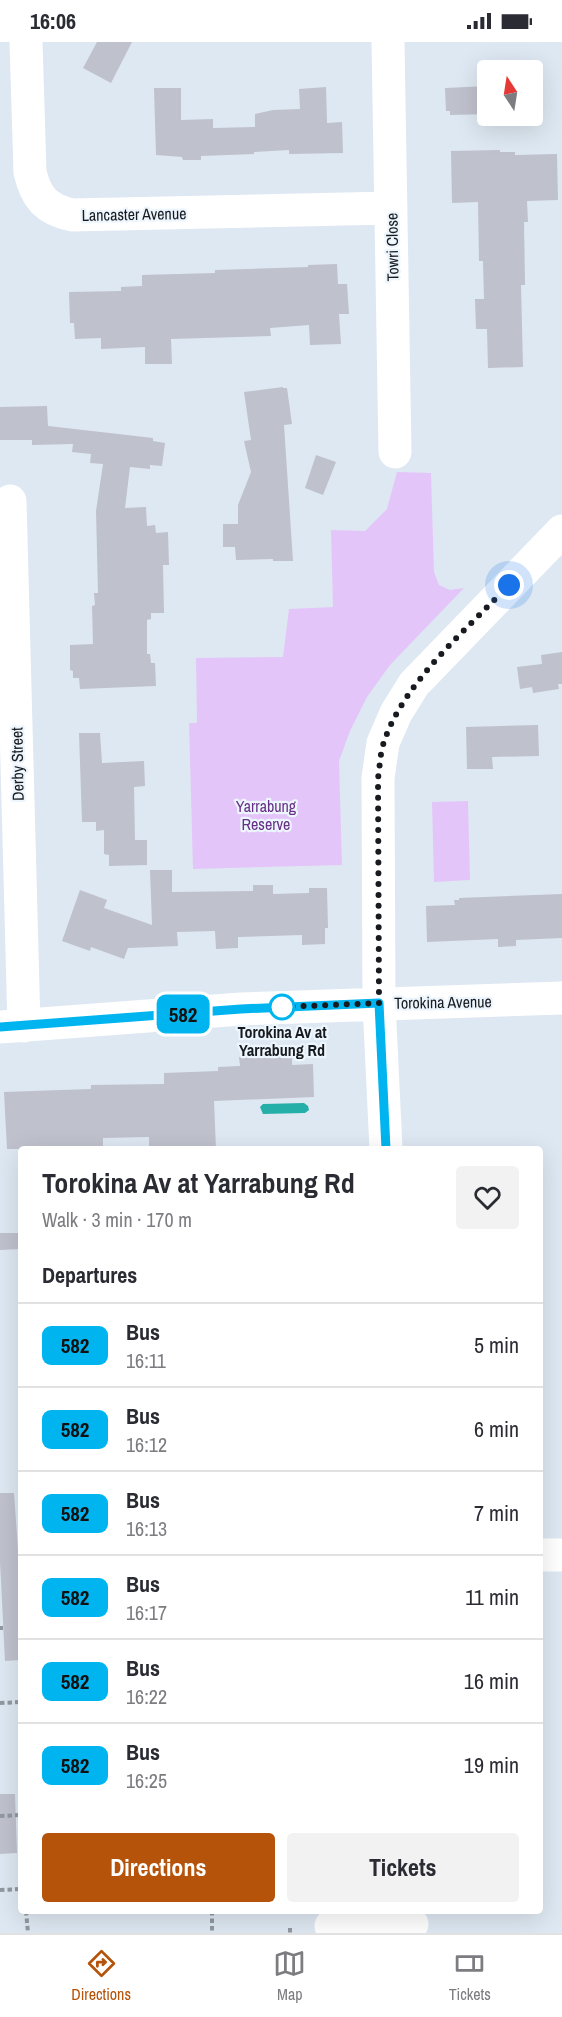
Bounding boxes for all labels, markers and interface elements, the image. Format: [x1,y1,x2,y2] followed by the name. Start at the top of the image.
[30,6,76,36] text: 16:06
[477,60,543,126] north arrow
[477,60,543,126] map controls
[81,202,187,226] street label: Lancaster Avenue
[380,213,404,281] street label: Towri Close
[494,570,524,600] your location
[5,727,29,801] street label: Derby Street
[236,795,297,835] park label: Yarrabung Reserve
[394,990,492,1014] street label: Torokina Avenue
[148,994,218,1034] line badge: 582
[269,994,295,1020] marker: Torokina Av at Yarrabung Rd
[169,1000,197,1029] text: 582
[237,1021,327,1061] place label: Torokina Av at Yarrabung Rd
[42,1164,355,1202] text: Torokina Av at Yarrabung Rd
[456,1166,519,1229] button: heart
[42,1206,192,1233] text: Walk · 3 min · 170 m
[42,1260,137,1290] text: Departures
[126,1317,160,1347] text: Bus
[474,1330,519,1360] text: 5 min
[61,1331,89,1360] text: 582
[126,1347,166,1374] text: 16:11
[126,1401,160,1431] text: Bus
[474,1414,519,1444] text: 6 min
[61,1415,89,1444] text: 582
[126,1431,167,1458] text: 16:12
[126,1485,160,1515] text: Bus
[474,1498,519,1528] text: 7 min
[61,1499,89,1528] text: 582
[126,1515,167,1542] text: 16:13
[126,1569,160,1599] text: Bus
[465,1582,519,1612] text: 11 min
[61,1583,89,1612] text: 582
[126,1599,167,1626] text: 16:17
[126,1653,160,1683] text: Bus
[464,1666,519,1696] text: 16 min
[61,1667,89,1696] text: 582
[126,1683,167,1710] text: 16:22
[126,1737,160,1767] text: Bus
[464,1750,519,1780] text: 19 min
[61,1751,89,1780] text: 582
[126,1767,167,1794] text: 16:25
[42,1833,275,1902] button: Directions
[287,1833,519,1902] button: Tickets
[71,1947,131,2005] tab: Directions
[273,1947,306,2005] tab: Map
[449,1947,491,2005] tab: Tickets

